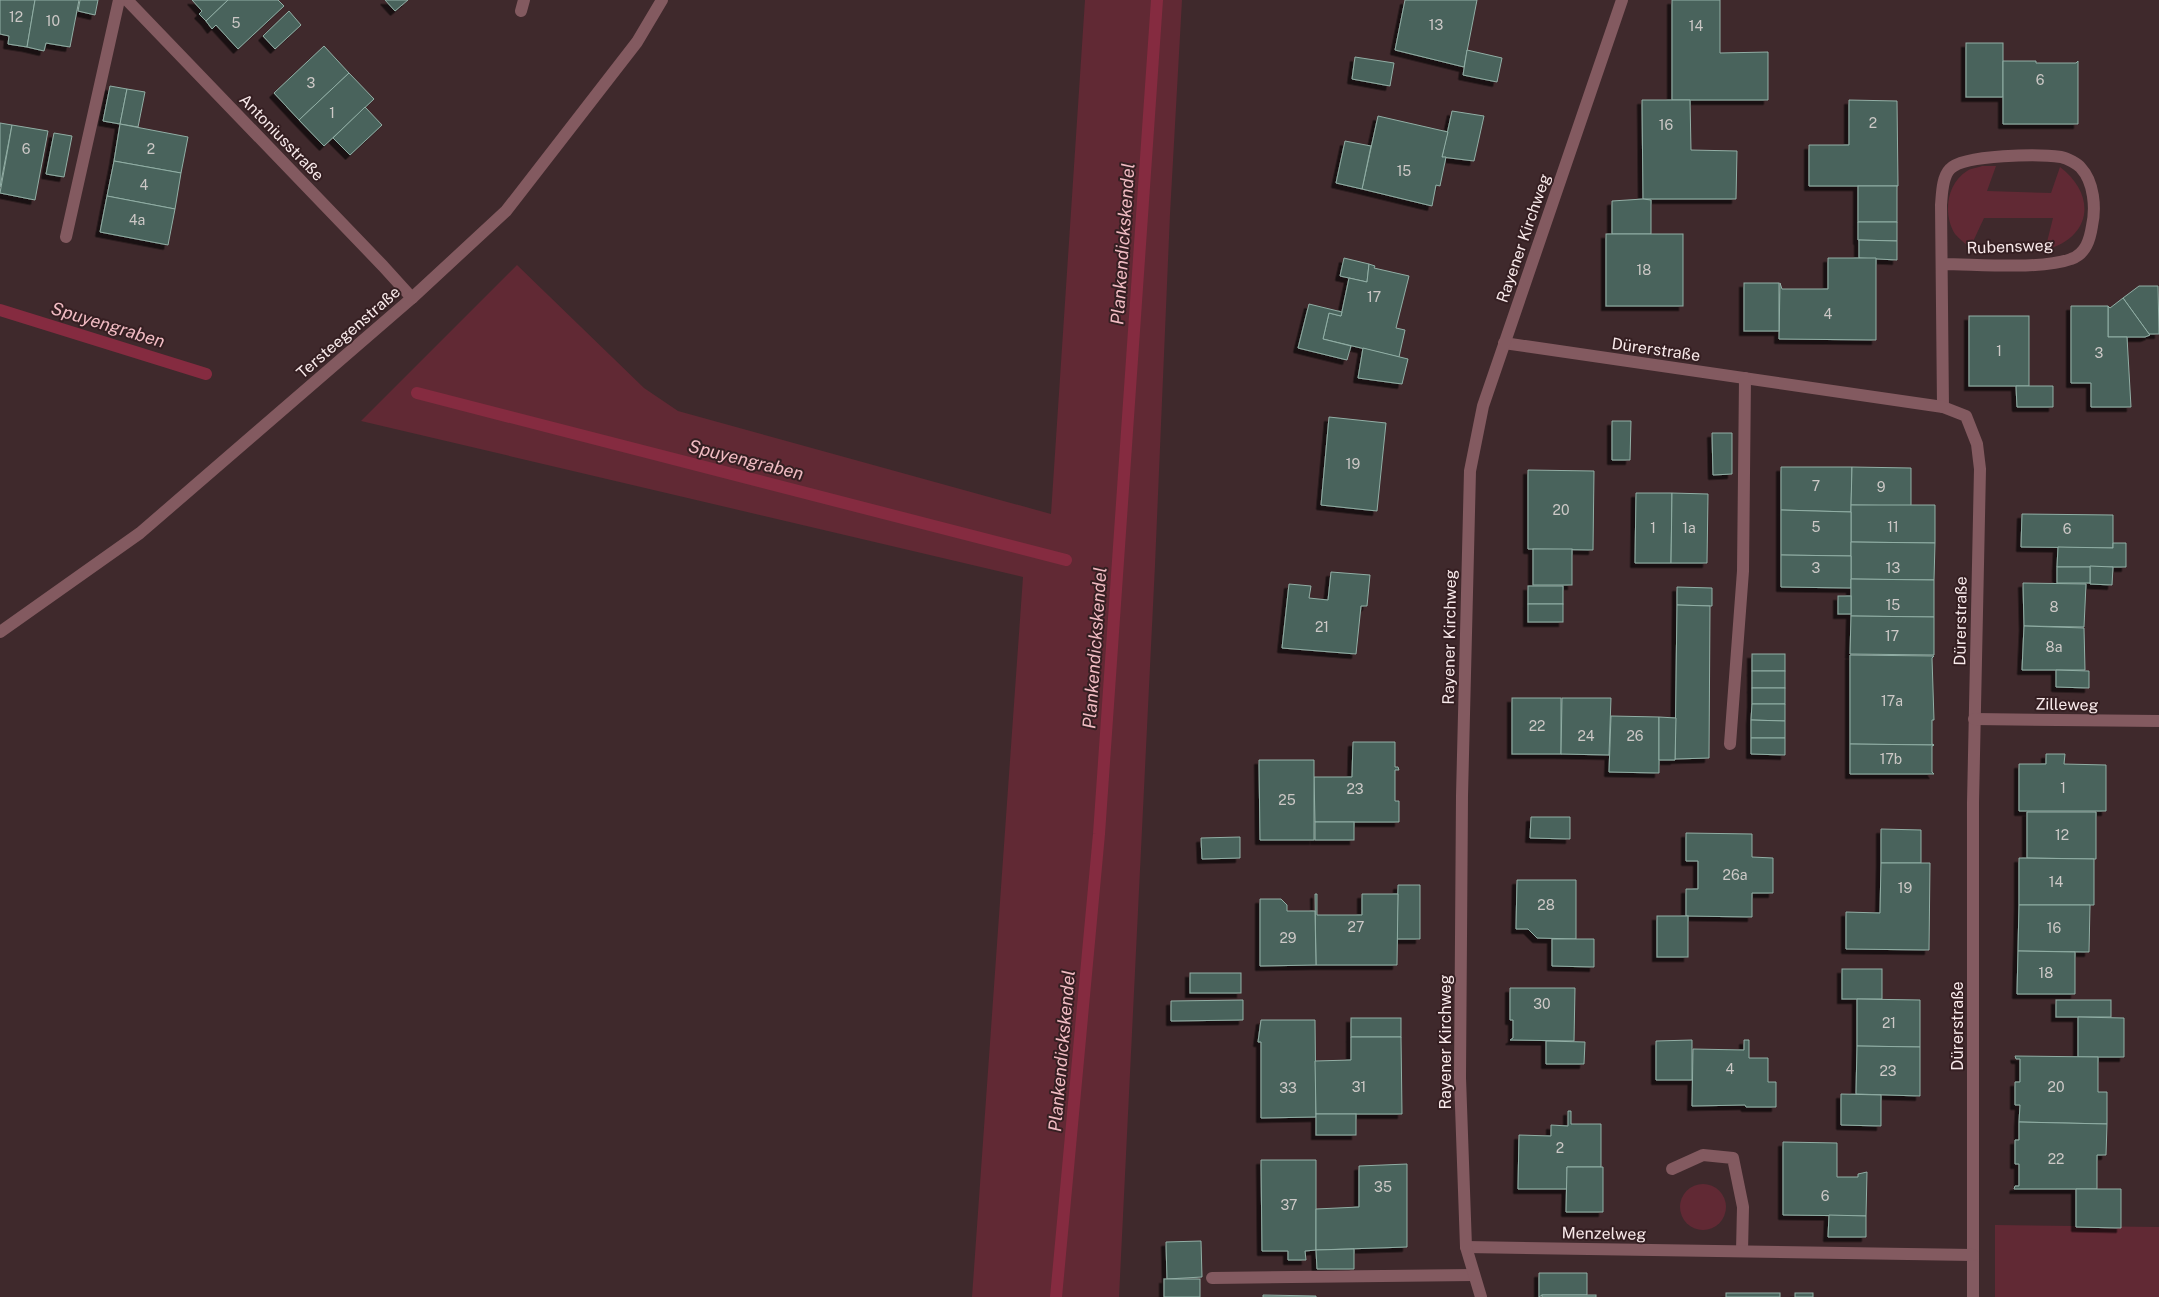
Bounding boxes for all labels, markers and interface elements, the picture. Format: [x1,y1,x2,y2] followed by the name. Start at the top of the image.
[9,9,23,25] house number: 12
[46,13,60,29] house number: 10
[232,15,241,31] house number: 5
[1429,17,1443,33] house number: 13
[1689,18,1703,34] house number: 14
[2036,72,2045,88] house number: 6
[307,75,316,91] house number: 3
[235,90,328,185] street label: Antoniusstraße
[329,105,335,121] house number: 1
[1869,115,1877,131] house number: 2
[1659,117,1673,133] house number: 16
[22,141,31,157] house number: 6
[147,141,155,157] house number: 2
[1106,162,1139,326] water label: Plankendickskendel
[1397,163,1411,179] house number: 15
[1492,171,1554,305] street label: Rayener Kirchweg
[140,177,149,193] house number: 4
[129,212,145,228] house number: 4a
[1966,235,2054,258] street label: Rubensweg
[1637,262,1651,278] house number: 18
[293,282,404,383] street label: Tersteegenstraße
[1367,289,1381,305] house number: 17
[49,297,168,352] water label: Spuyengraben
[1824,306,1833,322] house number: 4
[1610,334,1701,365] street label: Dürerstraße
[1996,343,2002,359] house number: 1
[2095,345,2104,361] house number: 3
[686,435,806,484] water label: Spuyengraben
[1346,456,1360,472] house number: 19
[1812,478,1820,494] house number: 7
[1877,479,1886,495] house number: 9
[1553,502,1569,518] house number: 20
[1812,519,1821,535] house number: 5
[1887,519,1899,535] house number: 11
[1650,520,1656,536] house number: 1
[1682,520,1696,536] house number: 1a
[2063,521,2072,537] house number: 6
[1812,560,1821,576] house number: 3
[1886,560,1900,576] house number: 13
[1078,566,1111,730] water label: Plankendickskendel
[1439,569,1460,705] street label: Rayener Kirchweg
[1950,576,1971,666] street label: Dürerstraße
[1886,597,1900,613] house number: 15
[2049,599,2059,615] house number: 8
[1315,619,1329,635] house number: 21
[1885,628,1899,644] house number: 17
[2046,639,2062,655] house number: 8a
[1881,693,1903,709] house number: 17a
[2035,694,2099,715] street label: Zilleweg
[1529,718,1545,734] house number: 22
[1577,728,1595,744] house number: 24
[1626,728,1644,744] house number: 26
[1880,751,1902,767] house number: 17b
[2060,780,2066,796] house number: 1
[1346,781,1364,797] house number: 23
[1278,792,1296,808] house number: 25
[2055,827,2069,843] house number: 12
[1723,867,1747,883] house number: 26a
[2049,874,2063,890] house number: 14
[1898,880,1912,896] house number: 19
[1537,897,1555,913] house number: 28
[1348,919,1364,935] house number: 27
[2047,920,2061,936] house number: 16
[1279,930,1297,946] house number: 29
[2039,965,2053,981] house number: 18
[1044,969,1079,1133] water label: Plankendickskendel
[1436,974,1455,1110] street label: Rayener Kirchweg
[1948,981,1967,1071] street label: Dürerstraße
[1533,996,1551,1012] house number: 30
[1882,1015,1896,1031] house number: 21
[1726,1061,1735,1077] house number: 4
[1879,1063,1897,1079] house number: 23
[1352,1079,1366,1095] house number: 31
[2048,1079,2064,1095] house number: 20
[1279,1080,1297,1096] house number: 33
[1556,1140,1564,1156] house number: 2
[2048,1151,2064,1167] house number: 22
[1374,1179,1392,1195] house number: 35
[1821,1188,1830,1204] house number: 6
[1281,1197,1297,1213] house number: 37
[1561,1223,1647,1244] street label: Menzelweg

